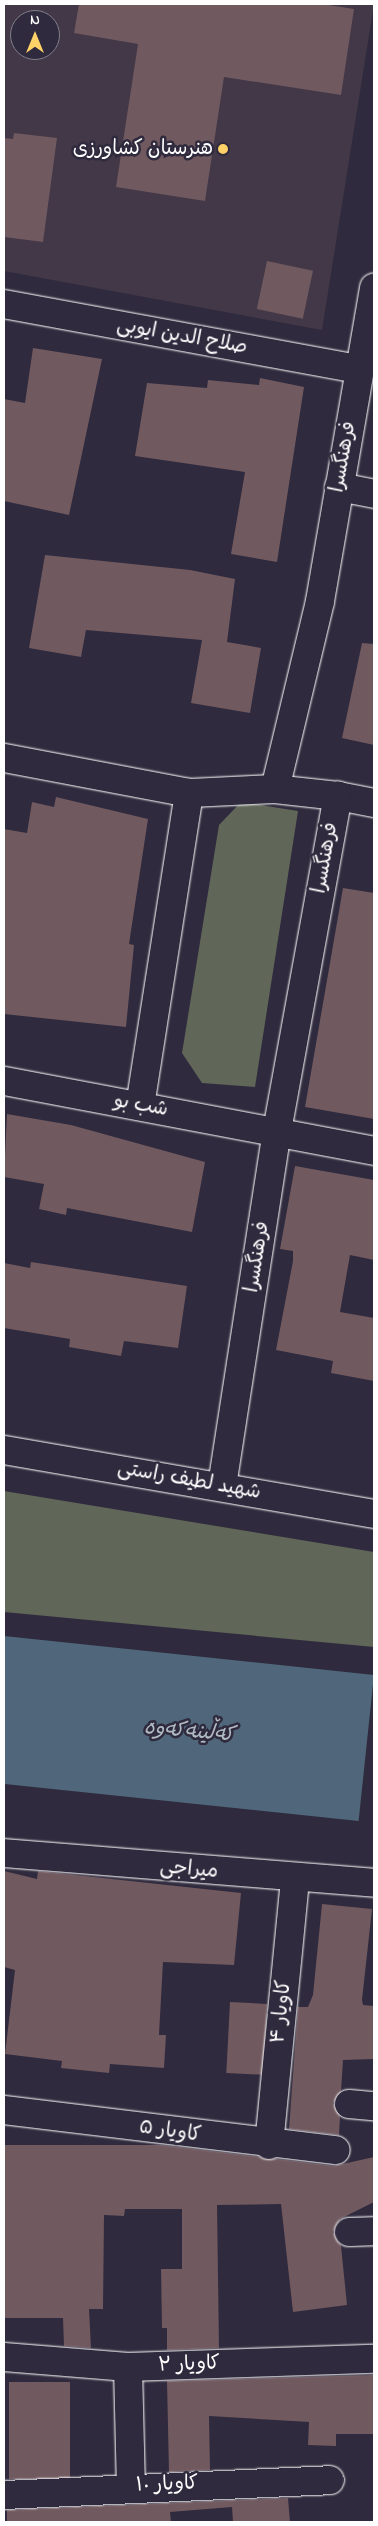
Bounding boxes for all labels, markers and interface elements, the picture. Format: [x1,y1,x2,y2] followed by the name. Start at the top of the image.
[10,10,60,60] north arrow
[30,10,40,31] text: N
[73,137,213,161] place label: هنرستان کشاورزی
[217,143,229,155] marker: هنرستان کشاورزی
[115,314,249,360] street label: صلاح الدین ایوبی
[326,420,362,494] street label: فرهنگسرا
[308,821,344,895] street label: فرهنگسرا
[112,1089,170,1123] street label: شب بو
[241,1220,275,1294] street label: فرهنگسرا
[116,1457,262,1505] street label: شهید لطیف راستی
[143,1716,235,1748] water label: کەڵینەکەوە
[159,1855,219,1885] street label: میراجی
[267,1979,297,2045] street label: کاویار ۴
[137,2116,203,2148] street label: کاویار ۵
[158,2352,220,2378] street label: کاویار ۲
[135,2472,199,2498] street label: کاویار ۱۰

